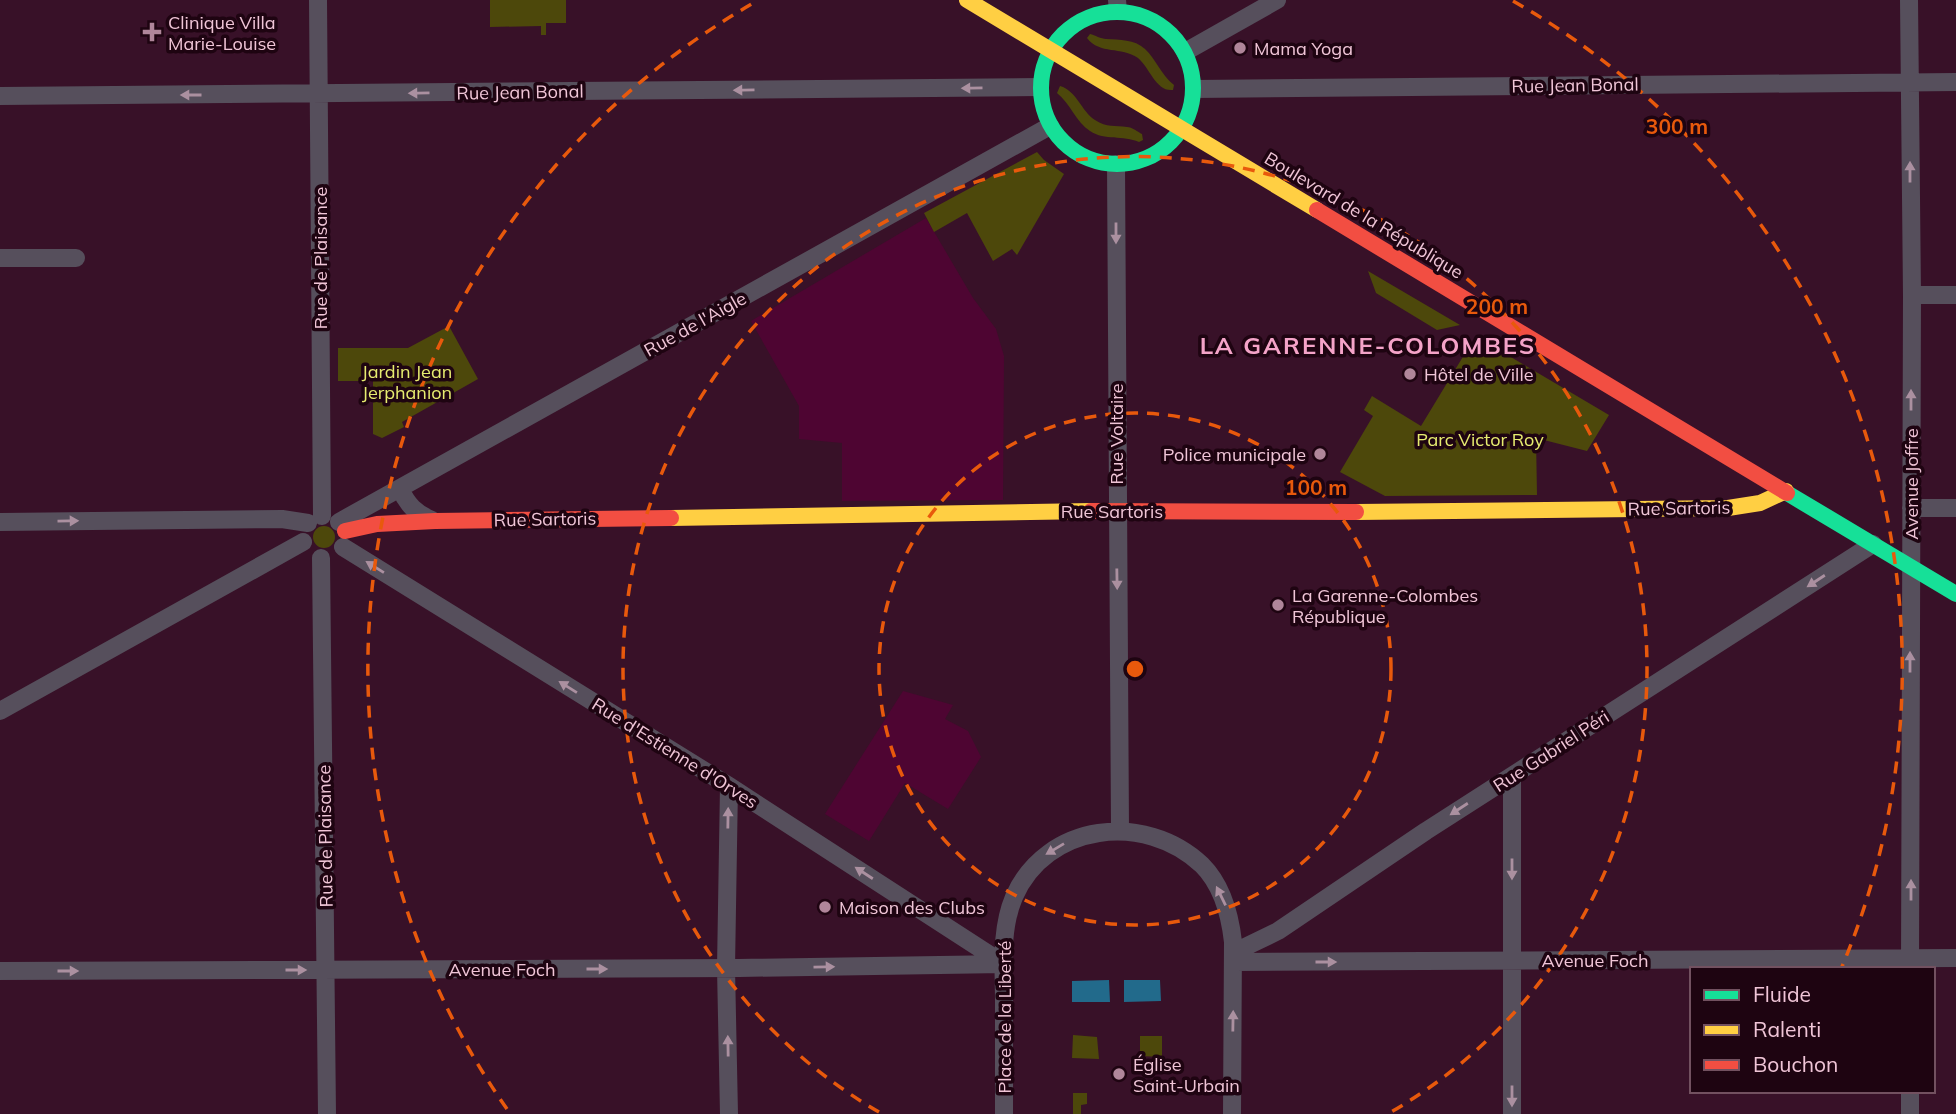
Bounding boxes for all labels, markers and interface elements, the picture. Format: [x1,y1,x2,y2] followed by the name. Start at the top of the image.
[168,11,276,55] place label: Clinique Villa Marie-Louise
[142,22,162,42] marker: Clinique Villa Marie-Louise
[1254,37,1353,60] place label: Mama Yoga
[1232,40,1248,56] marker: Mama Yoga
[1511,72,1639,98] street label: Rue Jean Bonal
[456,79,584,105] street label: Rue Jean Bonal
[961,82,983,94] one-way arrow
[733,84,755,96] one-way arrow
[408,87,430,99] one-way arrow
[180,89,202,101] one-way arrow
[1646,113,1708,139] text: 300 m
[1261,147,1467,283] street label: Boulevard de la République
[1904,161,1916,183] one-way arrow
[309,187,332,329] street label: Rue de Plaisance
[1110,222,1122,244] one-way arrow
[640,286,750,362] street label: Rue de l'Aigle
[1466,293,1528,319] text: 200 m
[1200,330,1536,360] district label: LA GARENNE-COLOMBES
[362,360,452,404] park label: Jardin Jean Jerphanion
[1424,363,1533,386] place label: Hôtel de Ville
[1402,366,1418,382] marker: Hôtel de Ville
[1105,384,1128,485] street label: Rue Voltaire
[1905,389,1917,411] one-way arrow
[1416,428,1544,451] park label: Parc Victor Roy
[1900,428,1923,540] street label: Avenue Joffre
[1163,443,1306,466] place label: Police municipale
[1312,446,1328,462] marker: Police municipale
[1285,474,1347,500] text: 100 m
[1628,496,1731,520] street label: Rue Sartoris
[1061,500,1163,523] street label: Rue Sartoris
[494,507,597,531] street label: Rue Sartoris
[57,515,79,527] one-way arrow
[365,560,384,573] one-way arrow
[1111,568,1123,590] one-way arrow
[1807,575,1826,588] one-way arrow
[1292,584,1478,628] place label: La Garenne-Colombes République
[1270,597,1286,613] marker: La Garenne-Colombes République
[1904,651,1916,673] one-way arrow
[1123,657,1147,681] centre of rings
[558,680,578,693] one-way arrow
[588,693,762,813] street label: Rue d'Estienne d'Orves
[1489,705,1613,797] street label: Rue Gabriel Péri
[312,765,338,907] street label: Rue de Plaisance
[1450,803,1469,816] one-way arrow
[723,807,734,829] one-way arrow
[1046,843,1065,856] one-way arrow
[1506,858,1518,880] one-way arrow
[854,867,874,880] one-way arrow
[1906,878,1917,900] one-way arrow
[1215,886,1226,906] one-way arrow
[839,896,985,919] place label: Maison des Clubs
[817,899,833,915] marker: Maison des Clubs
[993,941,1016,1093] street label: Place de la Liberté
[1542,949,1648,972] street label: Avenue Foch
[1316,956,1338,968] one-way arrow
[449,958,555,981] street label: Avenue Foch
[813,961,835,973] one-way arrow
[586,963,608,975] one-way arrow
[285,964,307,976] one-way arrow
[57,965,79,977] one-way arrow
[1690,967,1935,1093] legend
[1753,981,1811,1007] text: Fluide
[1227,1010,1239,1032] one-way arrow
[1753,1016,1821,1042] text: Ralenti
[722,1035,733,1057] one-way arrow
[1753,1051,1838,1077] text: Bouchon
[1133,1053,1240,1097] place label: Église Saint-Urbain
[1111,1066,1127,1082] marker: Église Saint-Urbain
[1506,1085,1518,1107] one-way arrow

